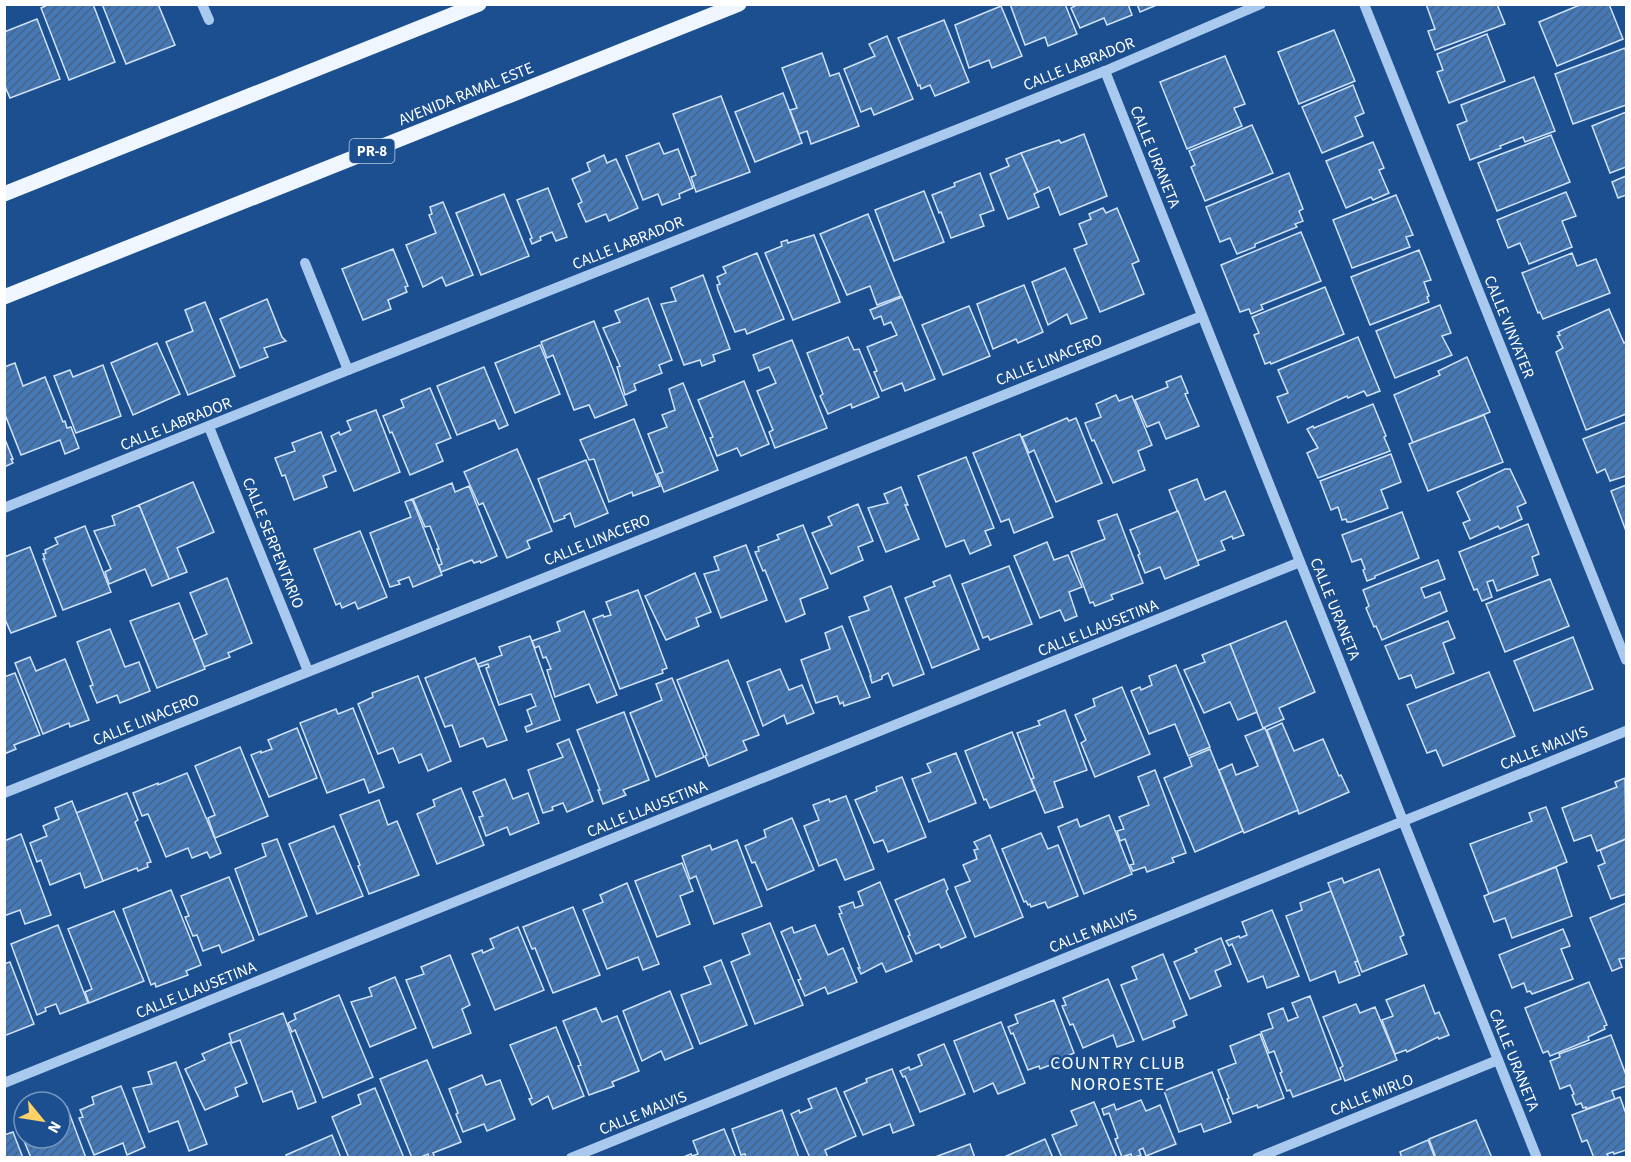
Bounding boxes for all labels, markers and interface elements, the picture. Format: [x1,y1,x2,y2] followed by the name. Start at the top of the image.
[1020,32,1138,96] street label: CALLE LABRADOR
[395,57,537,131] street label: AVENIDA RAMAL ESTE
[1124,103,1186,212] street label: CALLE URANETA
[350,139,394,163] road number: PR-8
[569,211,687,275] street label: CALLE LABRADOR
[1478,272,1540,382] street label: CALLE VINYATER
[992,329,1106,391] street label: CALLE LINACERO
[117,392,235,456] street label: CALLE LABRADOR
[237,474,309,612] street label: CALLE SERPENTARIO
[540,509,654,571] street label: CALLE LINACERO
[1304,555,1366,664] street label: CALLE URANETA
[1035,594,1162,662] street label: CALLE LLAUSETINA
[89,689,203,751] street label: CALLE LINACERO
[1497,720,1591,776] street label: CALLE MALVIS
[584,775,711,843] street label: CALLE LLAUSETINA
[1046,903,1140,959] street label: CALLE MALVIS
[133,956,260,1024] street label: CALLE LLAUSETINA
[1483,1006,1545,1115] street label: CALLE URANETA
[1050,1051,1186,1097] district label: COUNTRY CLUB NOROESTE
[1327,1068,1417,1122] street label: CALLE MIRLO
[596,1085,690,1141] street label: CALLE MALVIS
[12,1090,72,1150] north arrow
[42,1117,66,1137] text: N

